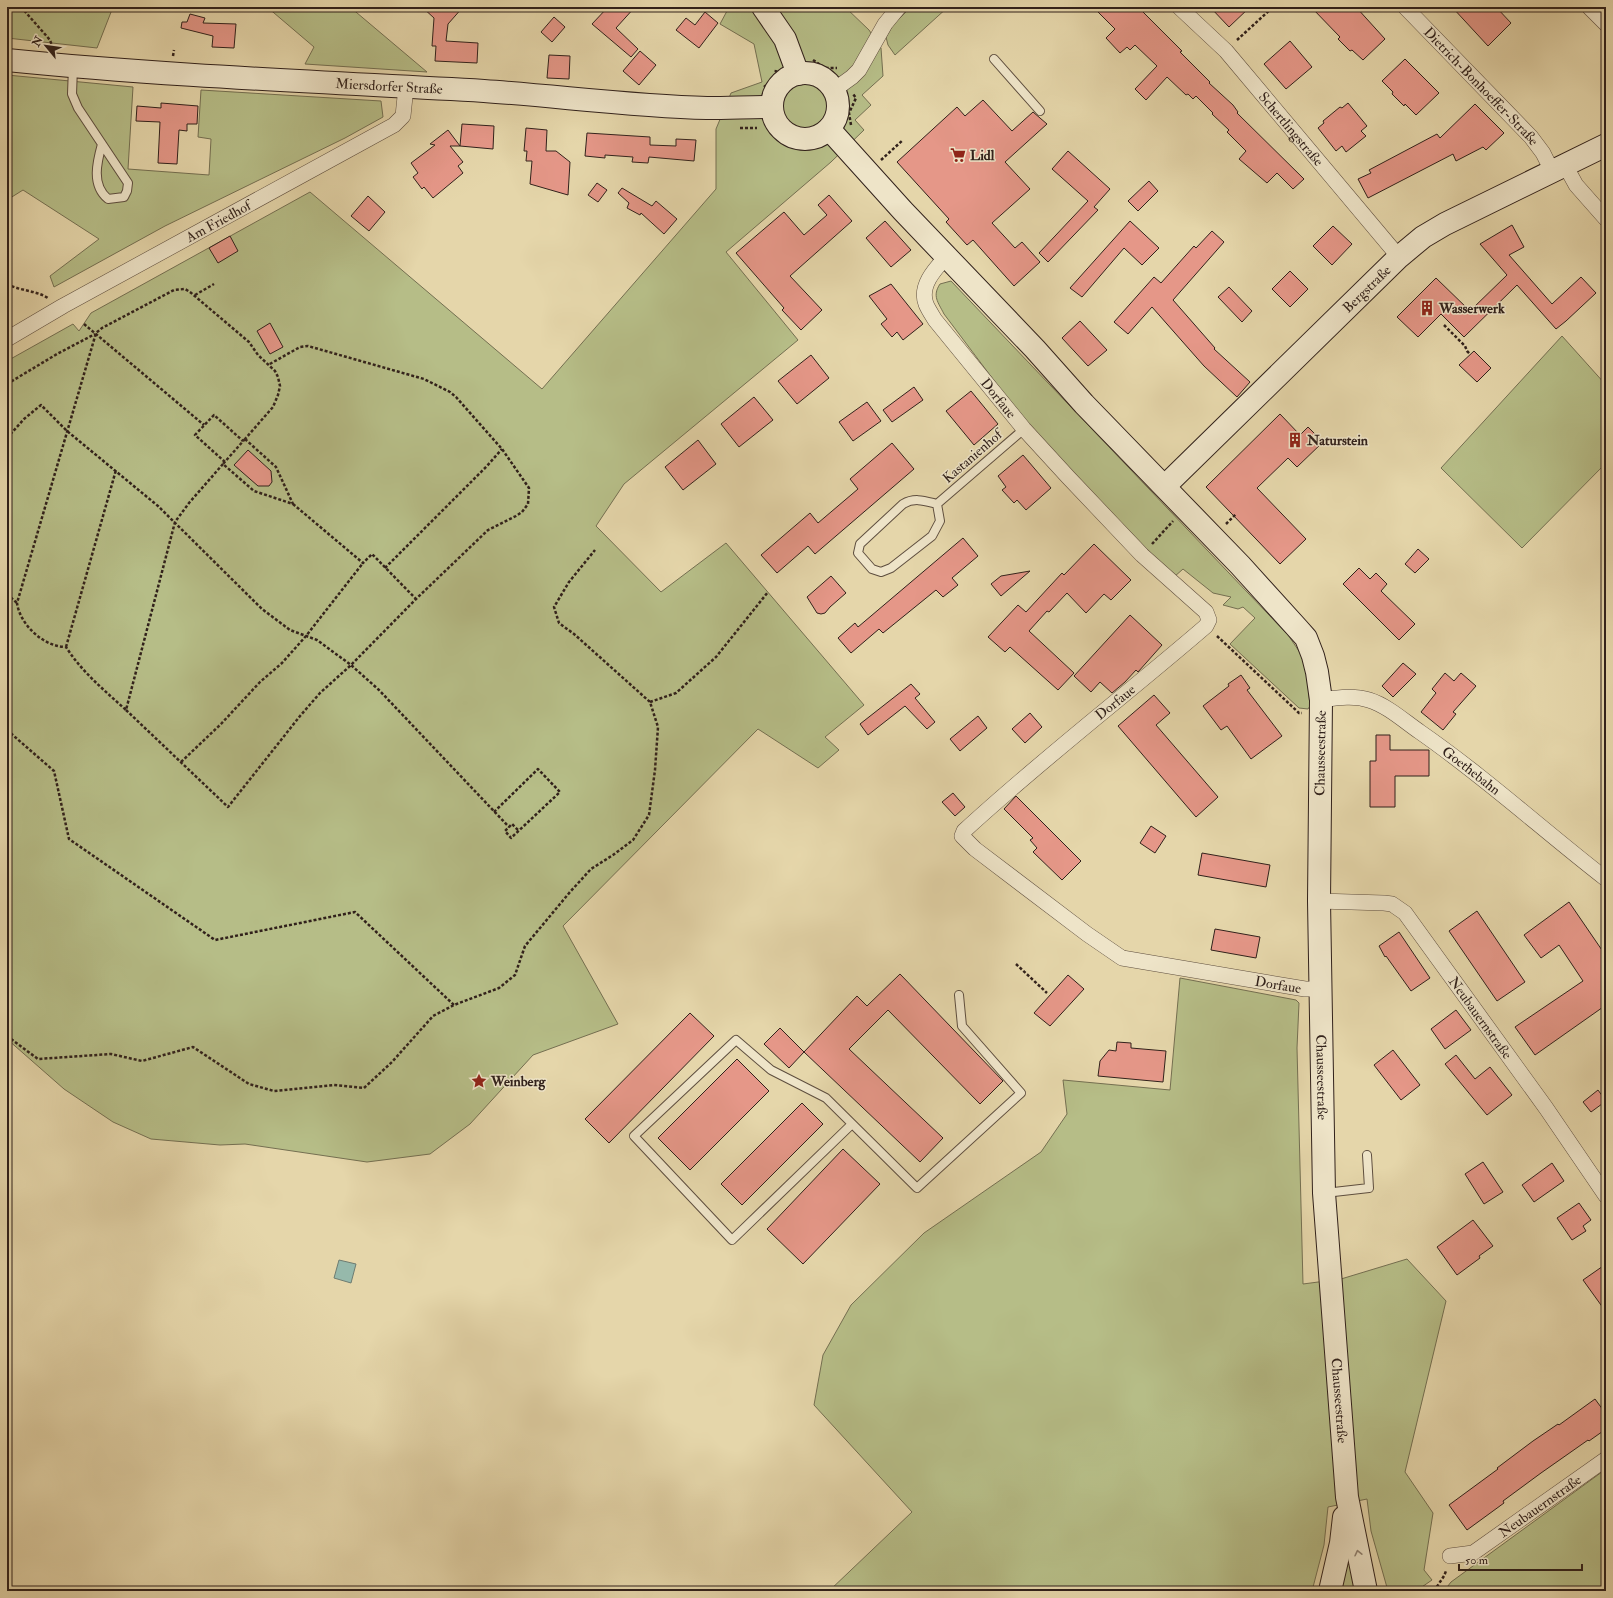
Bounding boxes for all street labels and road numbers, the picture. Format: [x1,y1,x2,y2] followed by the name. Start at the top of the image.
[1420,24,1542,149] street label: Dietrich-Bonhoeffer-Straße
[335,75,443,98] street label: Miersdorfer Straße
[1255,89,1327,170] street label: Schertlingstraße
[182,196,256,247] street label: Am Friedhof
[1339,262,1395,316] street label: Bergstraße
[977,375,1020,422] street label: Dorfaue
[939,424,1007,487] street label: Kastanienhof
[1092,681,1139,724] street label: Dorfaue
[1311,710,1330,796] street label: Chausseestraße
[1439,743,1504,799] street label: Goethebahn
[1254,973,1303,997] street label: Dorfaue
[1445,974,1516,1062] street label: Neubauernstraße
[1312,1034,1331,1120] street label: Chausseestraße
[1327,1357,1351,1444] street label: Chausseestraße
[1495,1471,1585,1541] street label: Neubauernstraße

